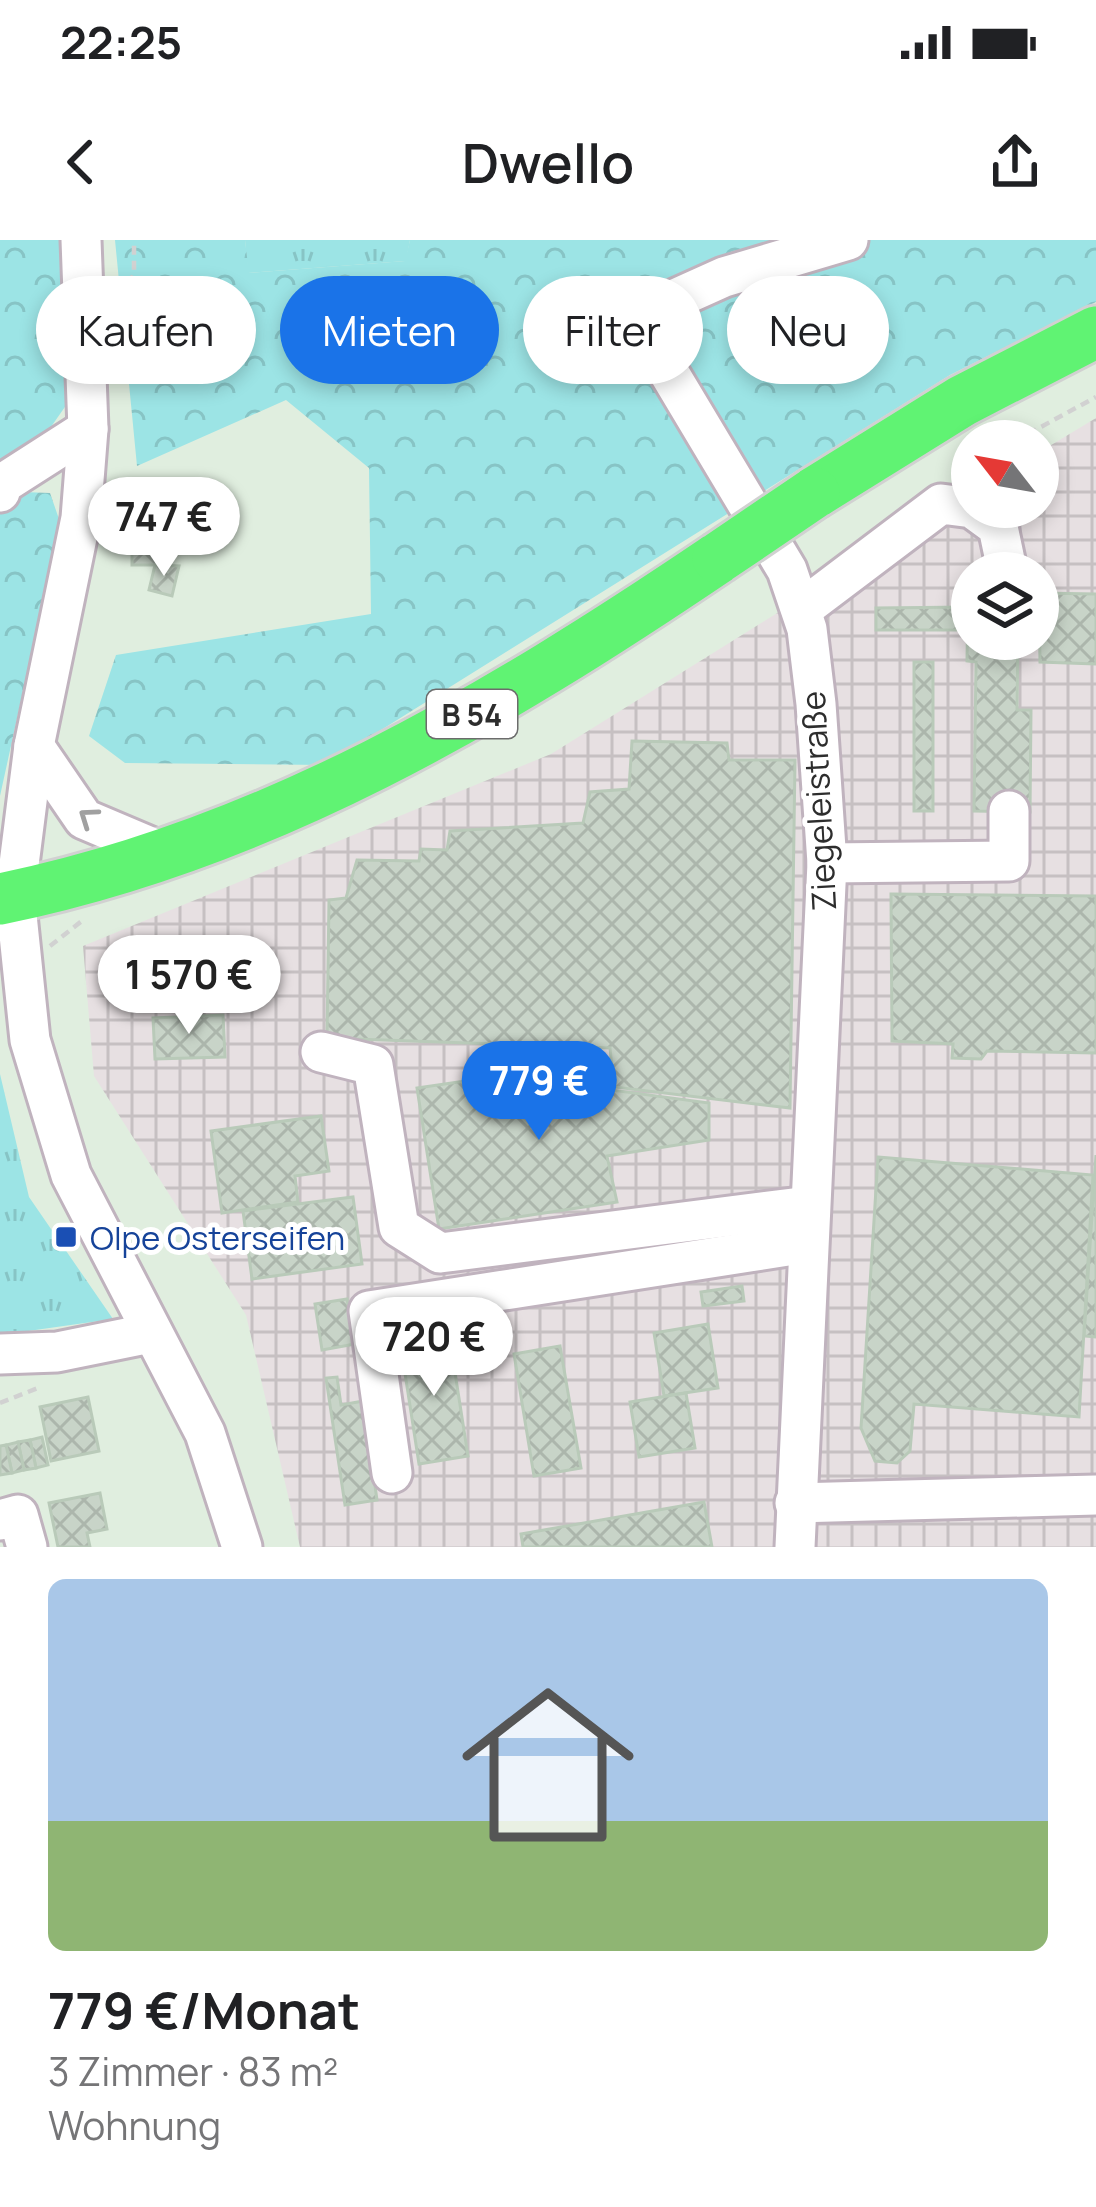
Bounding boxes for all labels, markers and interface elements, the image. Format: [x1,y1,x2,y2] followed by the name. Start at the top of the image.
[60,11,182,73] text: 22:25
[462,125,634,199] text: Dwello
[48,129,114,195] icon: back
[982,129,1048,195] icon: share
[36,276,256,384] chip: Kaufen
[280,276,499,384] chip: Mieten
[523,276,703,384] chip: Filter
[727,276,889,384] chip: Neu
[951,420,1059,528] north arrow
[951,420,1059,660] map controls
[80,477,248,579] pin: 747 €
[115,489,213,543] text: 747 €
[951,552,1059,660] button: layers
[427,690,517,738] road number: B 54
[790,690,846,912] street label: Ziegeleistraße
[79,810,101,831] one-way arrow
[78,935,300,1037] pin: 1 570 €
[125,947,253,1001] text: 1 570 €
[455,1041,623,1143] pin: 779 €
[489,1053,589,1107] text: 779 €
[90,1215,345,1260] place label: Olpe Osterseifen
[53,1224,79,1250] marker: Olpe Osterseifen
[350,1297,518,1399] pin: 720 €
[382,1309,486,1363] text: 720 €
[440,1657,656,1873] icon: home
[48,1975,360,2044] text: 779 €/Monat
[48,2044,338,2098] text: 3 Zimmer · 83 m²
[48,2098,221,2152] text: Wohnung

